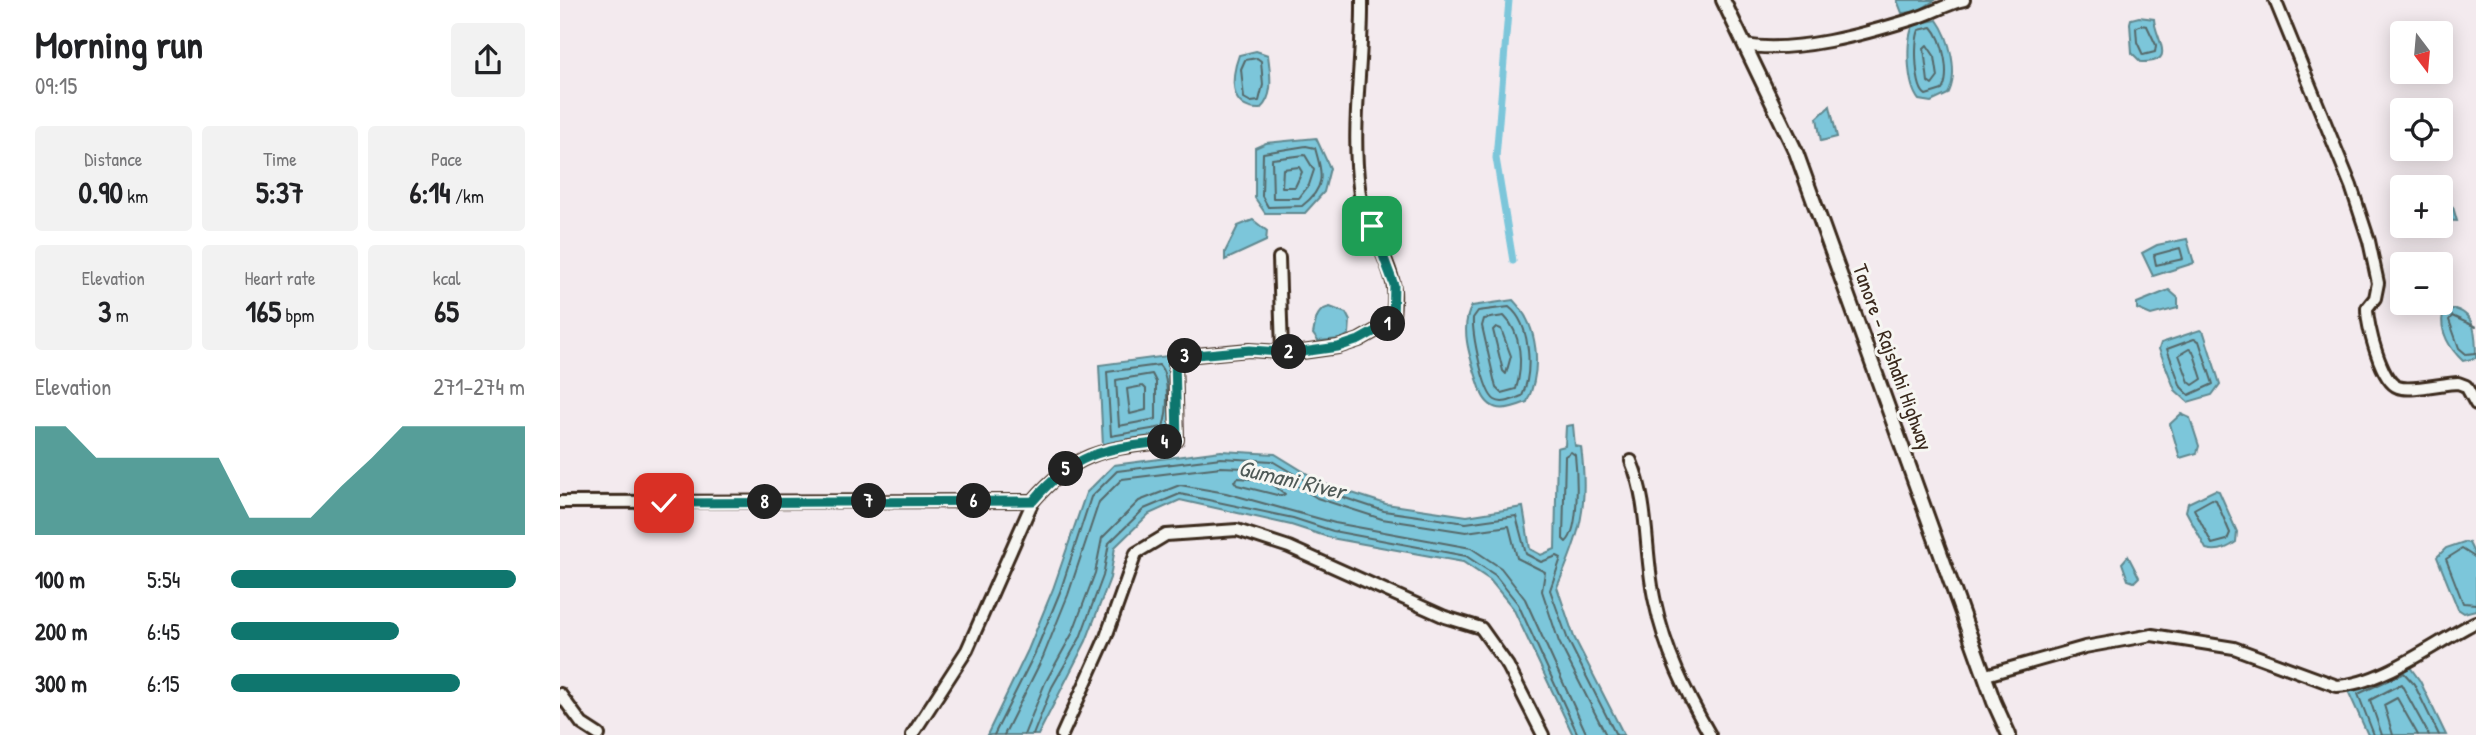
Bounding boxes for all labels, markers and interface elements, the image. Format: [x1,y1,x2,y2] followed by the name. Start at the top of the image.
[35,18,203,70] text: Morning run
[2390,21,2454,84] north arrow
[2390,21,2453,315] map controls
[451,23,525,97] button: share
[35,70,77,101] text: 09:15
[2390,98,2453,161] button: locate
[84,146,142,172] text: Distance
[263,146,297,172] text: Time
[431,146,462,172] text: Pace
[79,172,123,212] text: 0.90
[256,172,304,212] text: 5:37
[410,172,451,212] text: 6:14
[2390,175,2453,238] button: +
[123,183,148,209] text: km
[451,183,484,209] text: /km
[1342,196,1402,256] pin
[1353,207,1391,245] icon: arrive
[2390,252,2453,315] button: −
[1846,260,1940,454] street label: Tanore - Rajshahi Highway
[82,265,145,291] text: Elevation
[245,265,315,291] text: Heart rate
[433,265,461,291] text: kcal
[98,291,111,331] text: 3
[246,291,281,331] text: 165
[434,291,459,331] text: 65
[111,302,129,328] text: m
[281,302,314,328] text: bpm
[1370,306,1406,342] pin: 1
[1384,310,1391,336] text: 1
[1272,334,1306,370] pin: 2
[1168,338,1202,374] pin: 3
[1284,338,1293,364] text: 2
[1180,342,1189,368] text: 3
[35,371,111,402] text: Elevation
[433,371,525,402] text: 271–274 m
[1148,424,1182,460] pin: 4
[1161,428,1168,454] text: 4
[1049,452,1084,486] pin: 5
[1236,452,1351,507] water label: Gumani River
[1061,455,1070,481] text: 5
[634,473,694,533] pin
[645,484,683,522] icon: check
[748,484,782,520] pin: 8
[852,484,886,518] pin: 7
[956,484,992,518] pin: 6
[864,487,873,513] text: 7
[970,487,977,513] text: 6
[760,488,769,514] text: 8
[35,564,85,595] text: 100 m
[147,564,180,595] text: 5:54
[35,616,87,647] text: 200 m
[147,616,180,647] text: 6:45
[35,668,87,699] text: 300 m
[147,668,180,699] text: 6:15

